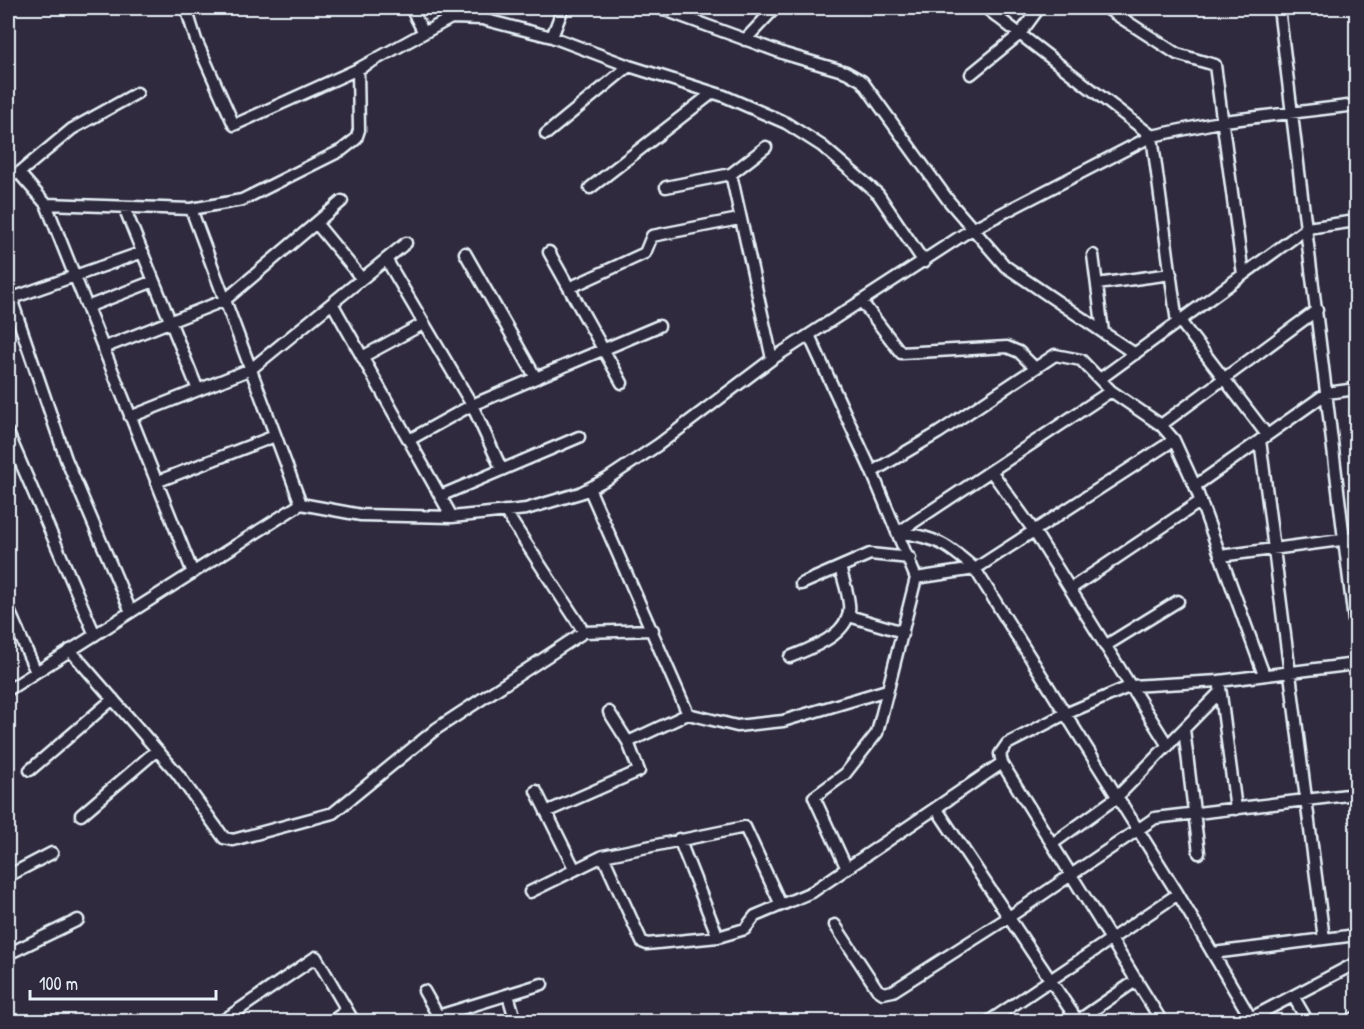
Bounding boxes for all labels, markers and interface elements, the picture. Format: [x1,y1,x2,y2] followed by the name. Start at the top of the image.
[30,963,216,1001] scale bar
[39,971,78,996] text: 100 m

